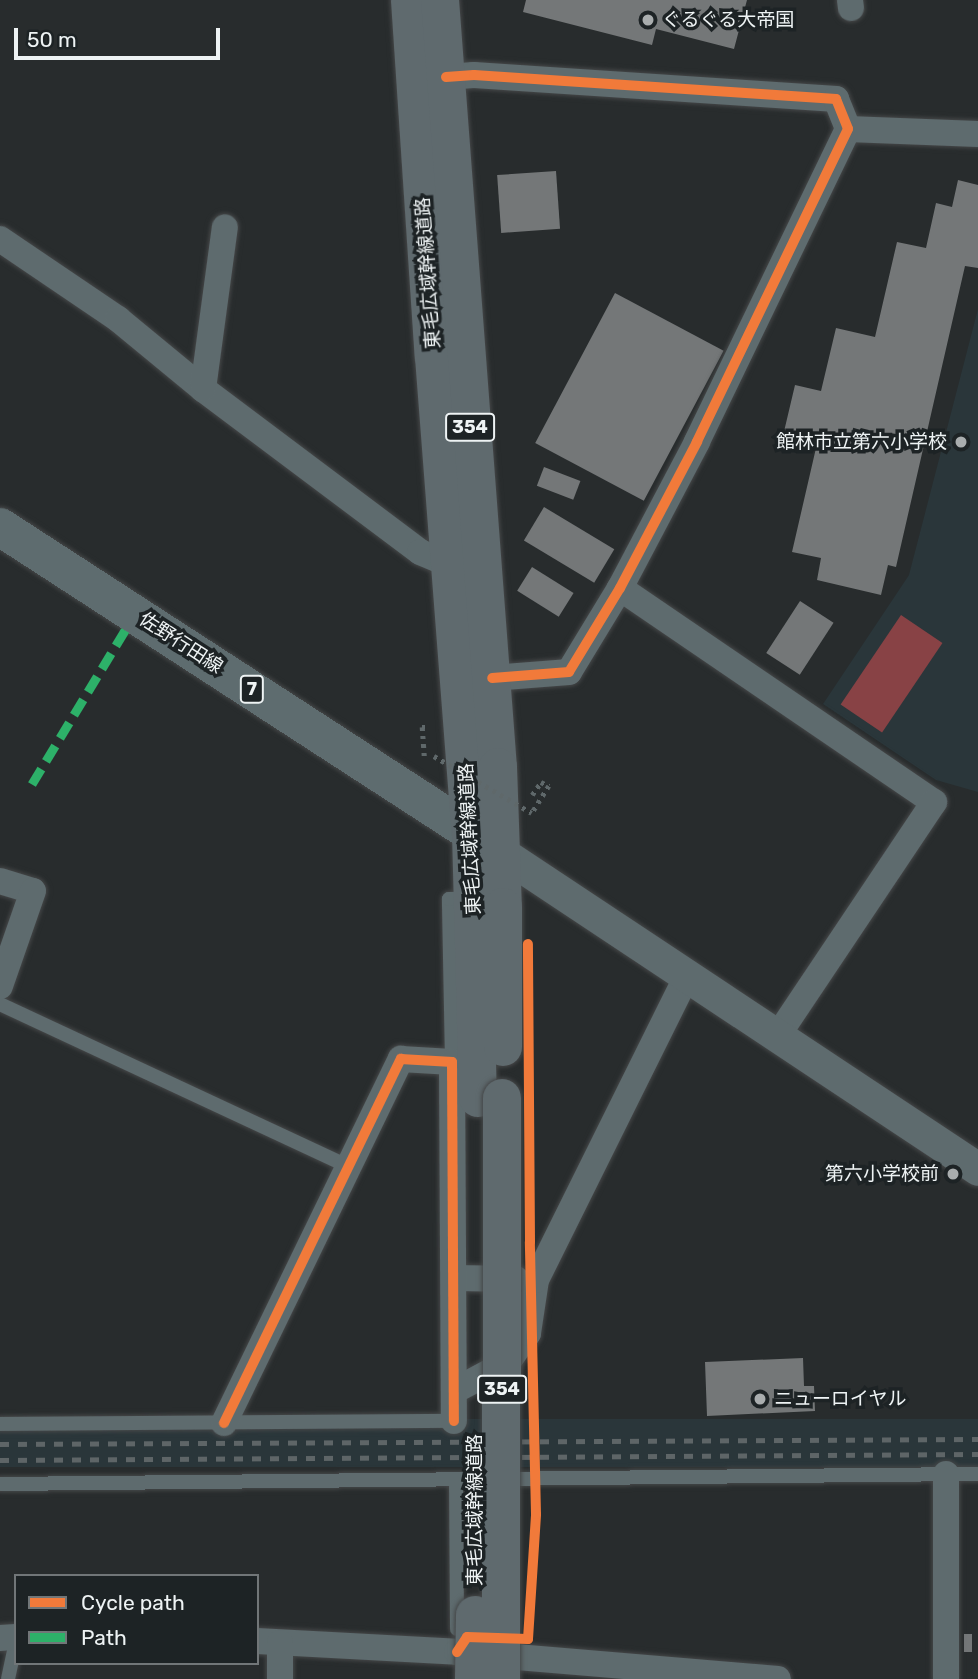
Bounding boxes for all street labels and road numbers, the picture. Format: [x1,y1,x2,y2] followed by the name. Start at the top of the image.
[411,196,445,350] street label: 東毛広域幹線道路
[444,412,496,442] road number: 354
[135,608,227,678] street label: 佐野行田線
[240,674,264,704] road number: 7
[455,763,485,915] street label: 東毛広域幹線道路
[476,1374,528,1404] road number: 354
[464,1434,486,1586] street label: 東毛広域幹線道路

